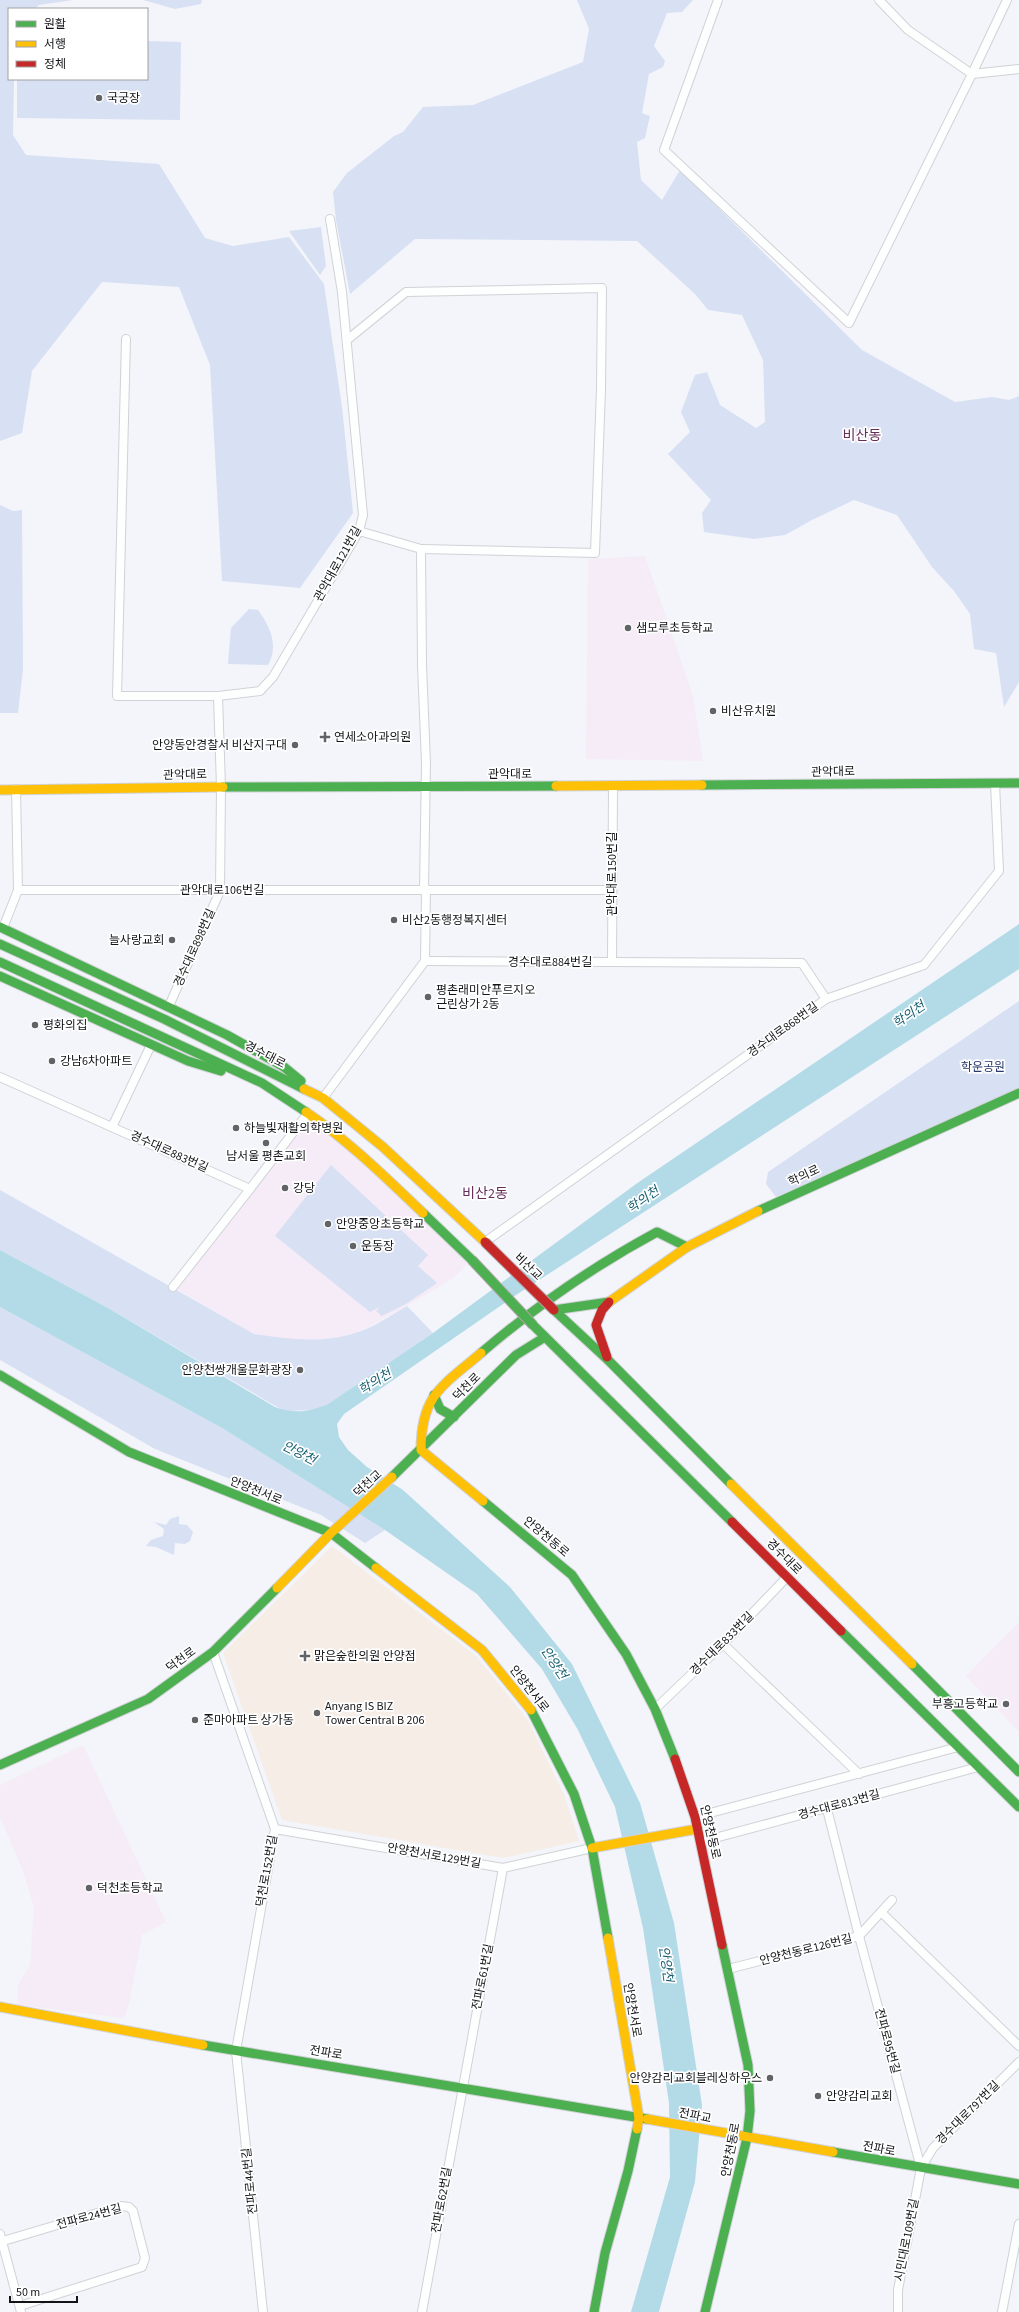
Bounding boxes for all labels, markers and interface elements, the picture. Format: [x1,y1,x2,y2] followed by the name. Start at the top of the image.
[8,8,148,80] legend
[44,16,66,33] text: 원활
[44,36,66,53] text: 서행
[44,56,66,73] text: 정체
[107,90,140,107] place label: 국궁장
[94,93,104,103] marker: 국궁장
[843,426,881,446] district label: 비산동
[310,523,366,605] street label: 관악대로121번길
[636,620,713,637] place label: 샘모루초등학교
[623,623,633,633] marker: 샘모루초등학교
[721,703,776,720] place label: 비산유치원
[708,706,718,716] marker: 비산유치원
[334,729,411,746] place label: 연세소아과의원
[319,731,331,743] marker: 연세소아과의원
[152,737,287,754] place label: 안양동안경찰서 비산지구대
[290,740,300,750] marker: 안양동안경찰서 비산지구대
[811,763,855,781] street label: 관악대로
[163,766,207,784] street label: 관악대로
[488,766,532,783] street label: 관악대로
[604,832,621,916] street label: 관악대로150번길
[180,882,264,899] street label: 관악대로106번길
[170,906,220,990] street label: 경수대로898번길
[402,912,507,929] place label: 비산2동행정복지센터
[389,915,399,925] marker: 비산2동행정복지센터
[109,932,164,949] place label: 늘사랑교회
[167,935,177,945] marker: 늘사랑교회
[508,954,592,971] street label: 경수대로884번길
[436,982,535,1013] place label: 평촌래미안푸르지오 근린상가 2동
[423,992,433,1002] marker: 평촌래미안푸르지오 근린상가 2동
[889,997,930,1033] water label: 학의천
[744,998,822,1062] street label: 경수대로868번길
[43,1017,87,1034] place label: 평화의집
[30,1020,40,1030] marker: 평화의집
[241,1037,289,1073] street label: 경수대로
[60,1053,132,1070] place label: 강남6차아파트
[47,1056,57,1066] marker: 강남6차아파트
[961,1059,1005,1076] park label: 학운공원
[244,1120,343,1137] place label: 하늘빛재활의학병원
[231,1123,241,1133] marker: 하늘빛재활의학병원
[127,1127,211,1177] street label: 경수대로883번길
[261,1138,271,1148] marker: 남서울 평촌교회
[226,1148,306,1165] place label: 남서울 평촌교회
[785,1161,823,1191] street label: 학의로
[293,1180,315,1197] place label: 강당
[623,1182,664,1218] water label: 학의천
[280,1183,290,1193] marker: 강당
[462,1184,508,1204] district label: 비산2동
[336,1216,424,1233] place label: 안양중앙초등학교
[323,1219,333,1229] marker: 안양중앙초등학교
[361,1238,394,1255] place label: 운동장
[348,1241,358,1251] marker: 운동장
[510,1249,546,1285] street label: 비산교
[182,1362,292,1379] place label: 안양천쌍개울문화광장
[355,1364,396,1399] water label: 학의천
[295,1365,305,1375] marker: 안양천쌍개울문화광장
[449,1369,485,1405] street label: 덕천로
[279,1437,320,1470] water label: 안양천
[350,1466,386,1502] street label: 덕천교
[227,1473,285,1509] street label: 안양천서로
[519,1513,573,1561] street label: 안양천동로
[762,1535,806,1579] street label: 경수대로
[686,1608,758,1680] street label: 경수대로833번길
[163,1643,199,1677] street label: 덕천로
[537,1643,572,1684] water label: 안양천
[314,1648,416,1665] place label: 맑은숲한의원 안양점
[299,1650,311,1662] marker: 맑은숲한의원 안양점
[505,1662,553,1716] street label: 안양천서로
[932,1696,998,1713] place label: 부흥고등학교
[325,1698,424,1729] place label: Anyang IS BIZ Tower Central B 206
[1001,1699,1011,1709] marker: 부흥고등학교
[312,1708,322,1718] marker: Anyang IS BIZ Tower Central B 206
[203,1712,294,1729] place label: 준마아파트 상가동
[190,1715,200,1725] marker: 준마아파트 상가동
[796,1786,882,1824] street label: 경수대로813번길
[696,1803,724,1861] street label: 안양천동로
[252,1834,282,1908] street label: 덕천로152번길
[386,1839,482,1873] street label: 안양천서로129번길
[97,1880,163,1897] place label: 덕천초등학교
[84,1883,94,1893] marker: 덕천초등학교
[758,1930,854,1970] street label: 안양천동로126번길
[468,1942,498,2012] street label: 전파로61번길
[655,1945,678,1984] water label: 안양천
[619,1981,645,2039] street label: 안양천서로
[870,2006,904,2076] street label: 전파로95번길
[308,2042,344,2064] street label: 전파로
[630,2070,762,2087] place label: 안양감리교회블레싱하우스
[765,2073,775,2083] marker: 안양감리교회블레싱하우스
[932,2077,1004,2149] street label: 경수대로797번길
[826,2088,892,2105] place label: 안양감리교회
[813,2091,823,2101] marker: 안양감리교회
[677,2104,713,2128] street label: 전파교
[717,2121,745,2179] street label: 안양천동로
[861,2138,897,2160] street label: 전파로
[238,2147,262,2215] street label: 전파로44번길
[428,2165,456,2235] street label: 전파로62번길
[891,2197,923,2283] street label: 시민대로109번길
[54,2200,124,2234] street label: 전파로24번길
[10,2278,77,2304] scale bar
[16,2284,40,2301] text: 50 m

